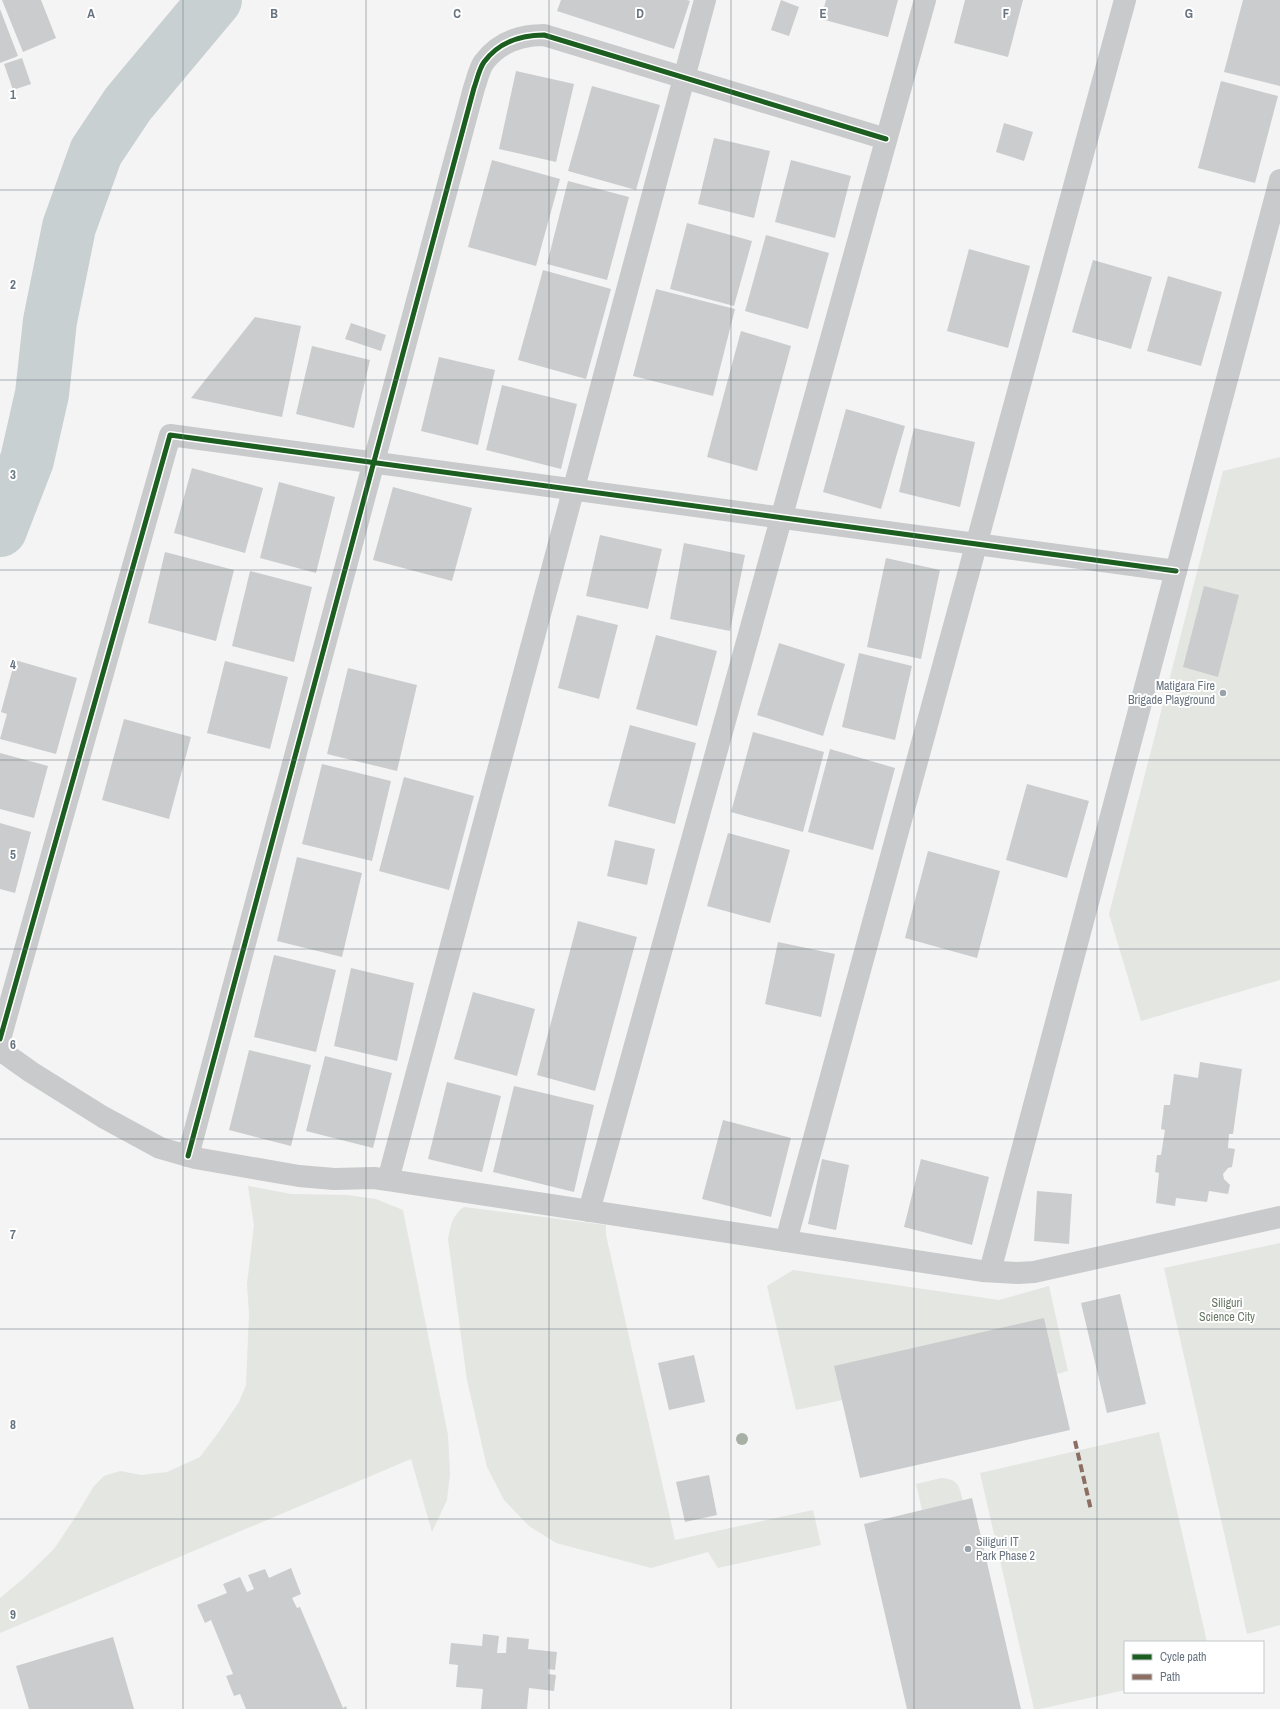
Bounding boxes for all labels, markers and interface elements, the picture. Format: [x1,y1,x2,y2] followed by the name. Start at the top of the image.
[87,5,95,22] text: A
[270,5,278,22] text: B
[453,5,461,22] text: C
[636,5,644,22] text: D
[819,5,827,22] text: E
[1003,5,1010,22] text: F
[1185,5,1193,22] text: G
[10,86,16,103] text: 1
[10,276,16,293] text: 2
[10,466,16,483] text: 3
[10,656,16,673] text: 4
[1128,678,1215,708] place label: Matigara Fire Brigade Playground
[1218,688,1228,698] marker: Matigara Fire Brigade Playground
[10,846,16,863] text: 5
[10,1036,16,1053] text: 6
[10,1226,16,1243] text: 7
[1199,1295,1255,1325] park label: Siliguri Science City
[10,1416,16,1433] text: 8
[976,1534,1035,1564] place label: Siliguri IT Park Phase 2
[963,1544,973,1554] marker: Siliguri IT Park Phase 2
[10,1606,16,1623] text: 9
[1124,1641,1264,1693] legend
[1160,1649,1207,1665] text: Cycle path
[1160,1669,1180,1685] text: Path

